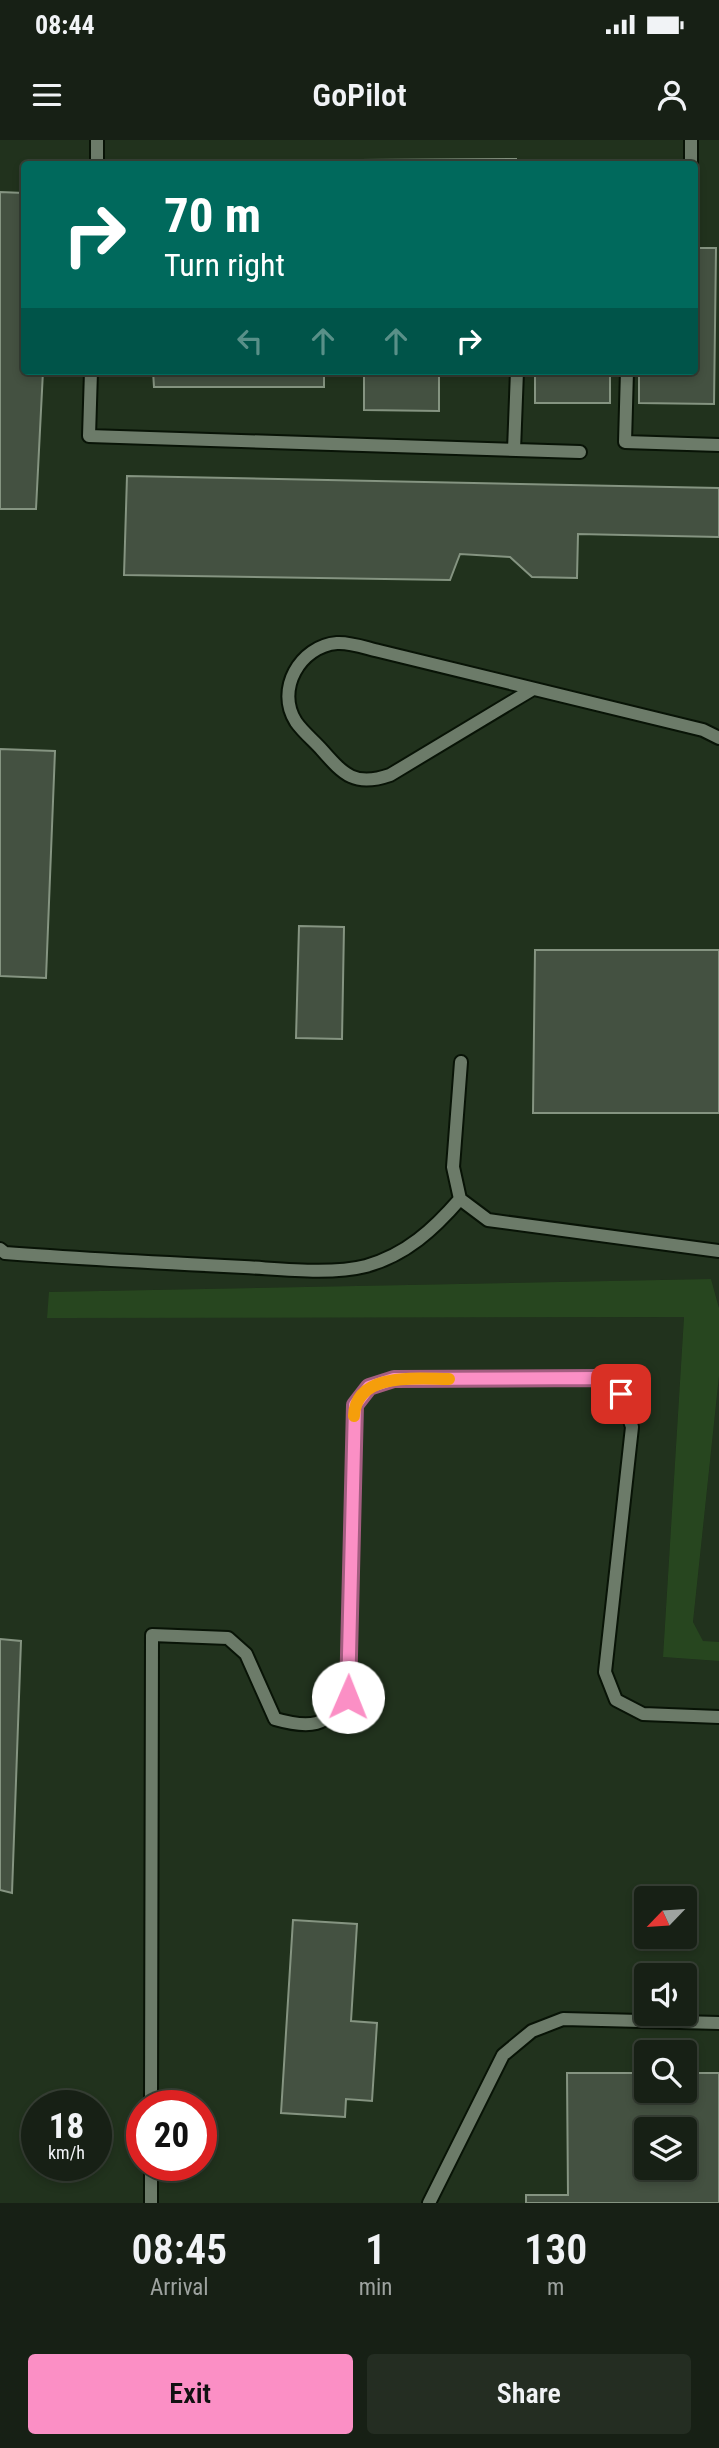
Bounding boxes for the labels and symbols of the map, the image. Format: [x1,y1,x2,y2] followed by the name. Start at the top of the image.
[591,1364,651,1424] pin
[311,1660,385,1734] position arrow
[634,1886,696,1950] north arrow
[126,2090,217,2181] speed limit sign: 20

